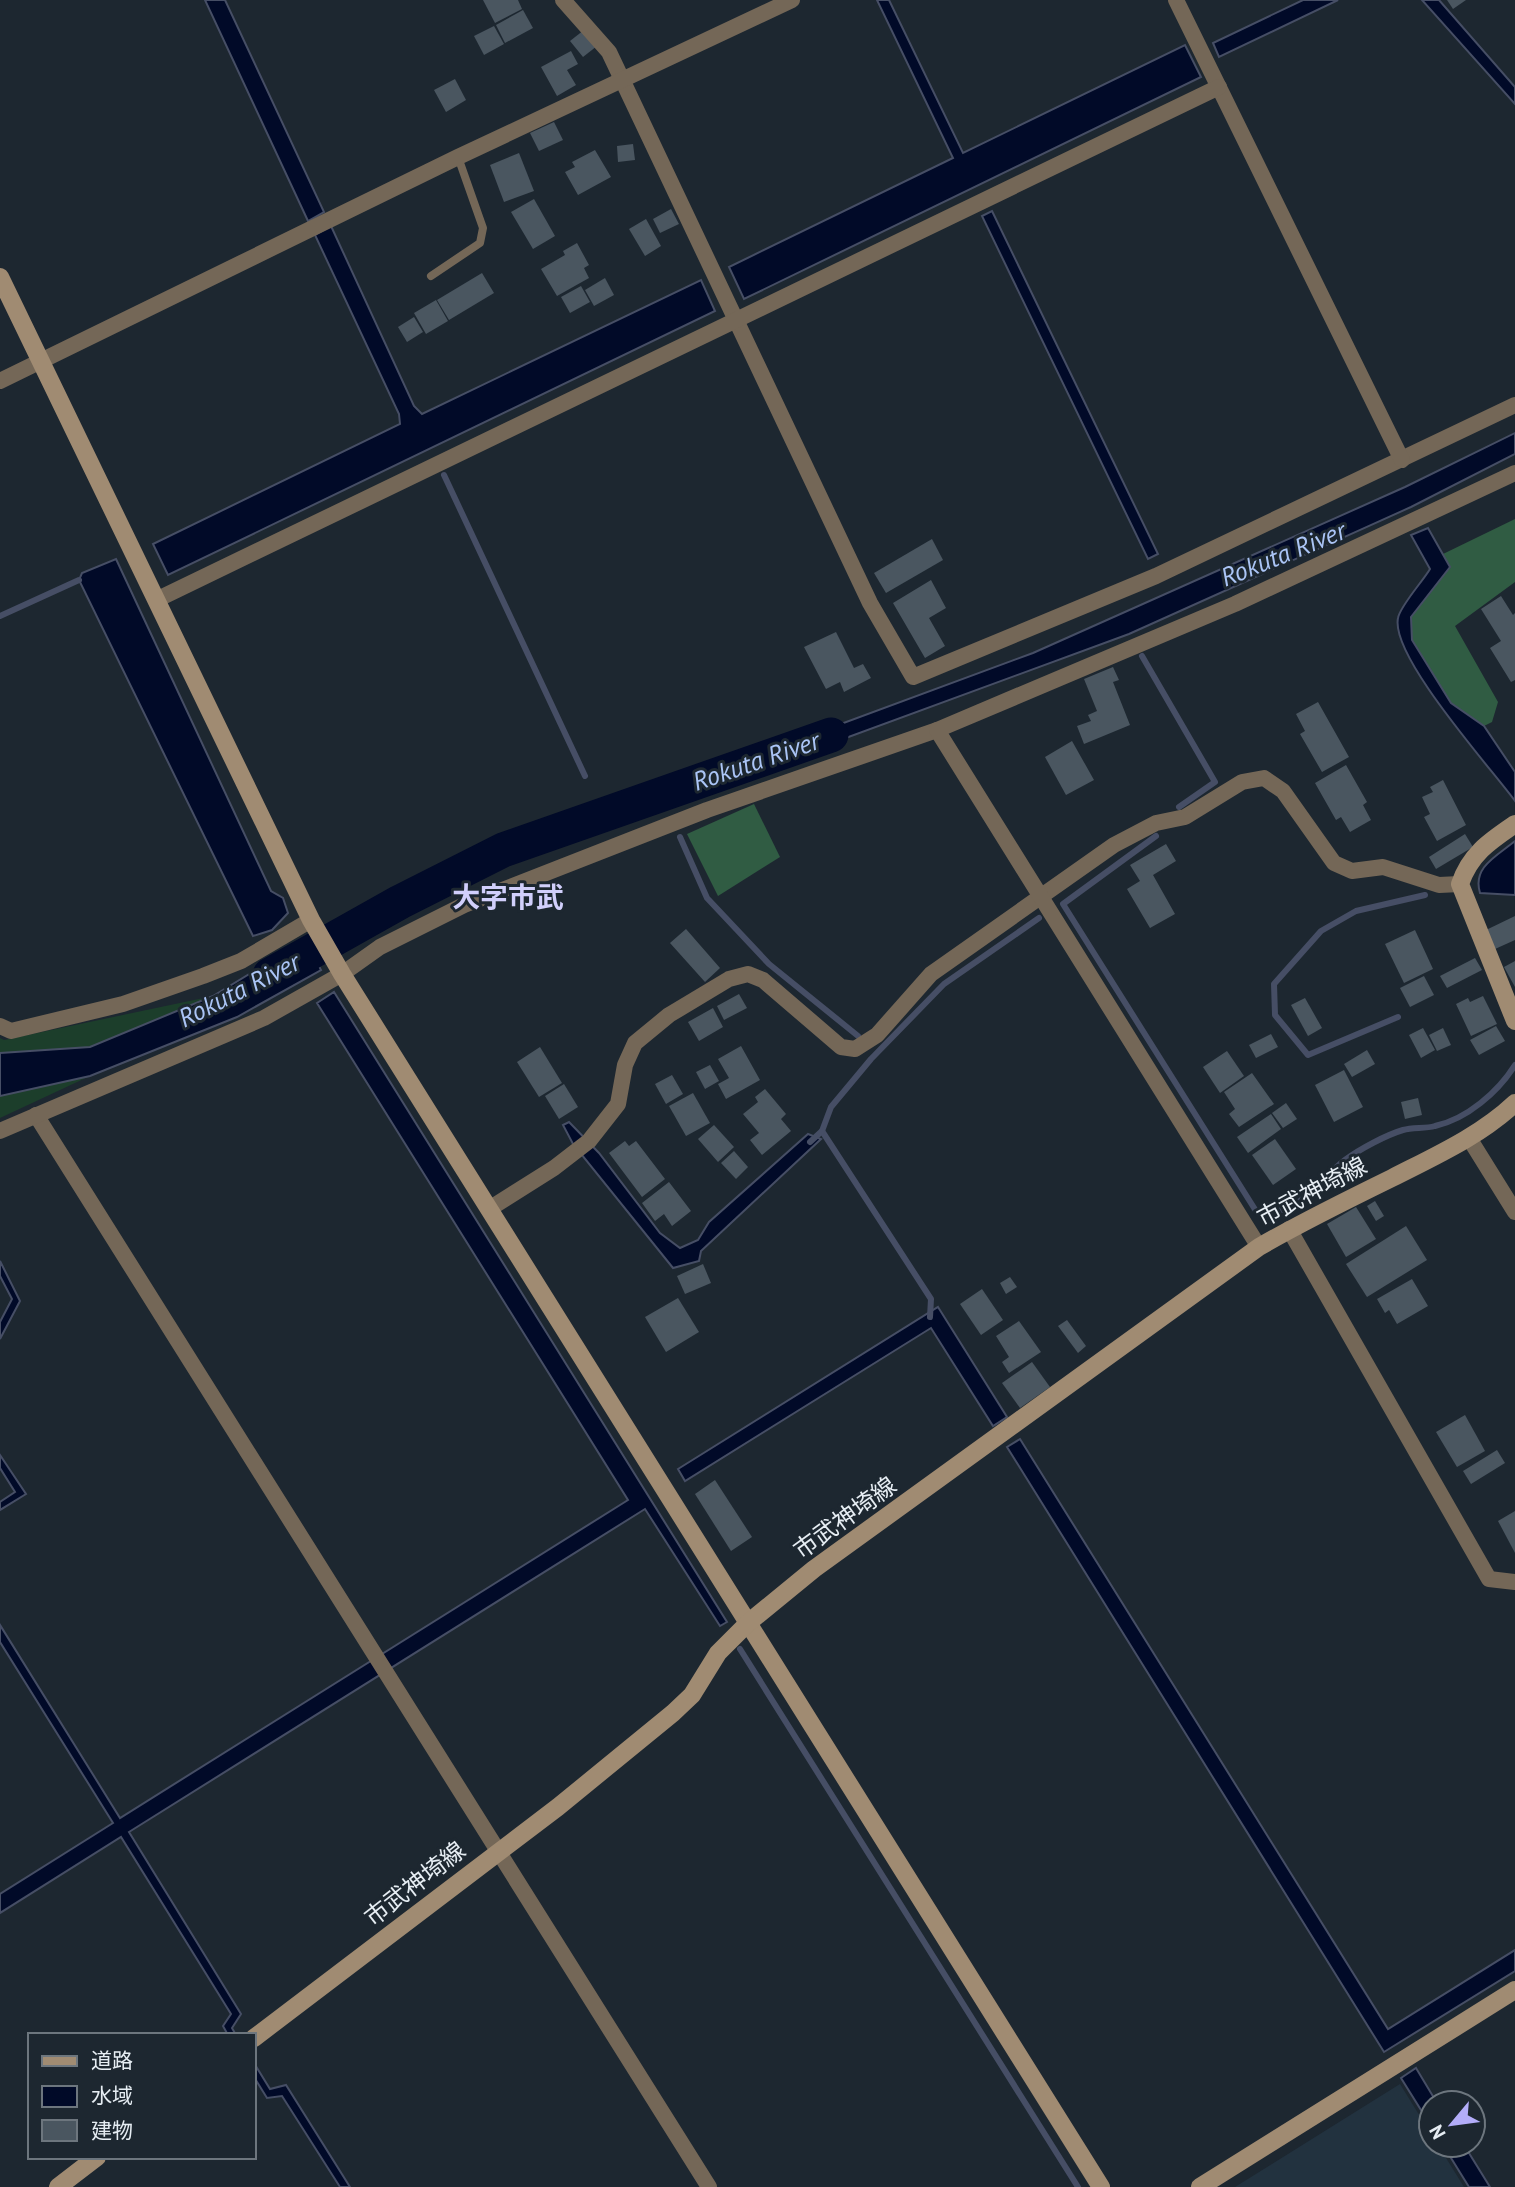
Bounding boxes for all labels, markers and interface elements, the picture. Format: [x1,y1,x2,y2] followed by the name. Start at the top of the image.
[1215,513,1352,594] water label: Rokuta River
[688,723,825,798] water label: Rokuta River
[452,878,564,915] district label: 大字市武
[172,944,306,1034] water label: Rokuta River
[1252,1150,1372,1233] street label: 市武神埼線
[787,1470,902,1565] street label: 市武神埼線
[358,1834,472,1933] street label: 市武神埼線
[28,2033,256,2159] legend
[91,2047,133,2074] text: 道路
[91,2082,133,2109] text: 水域
[1417,2089,1487,2159] north arrow
[91,2117,133,2144] text: 建物
[1424,2121,1451,2144] text: N

